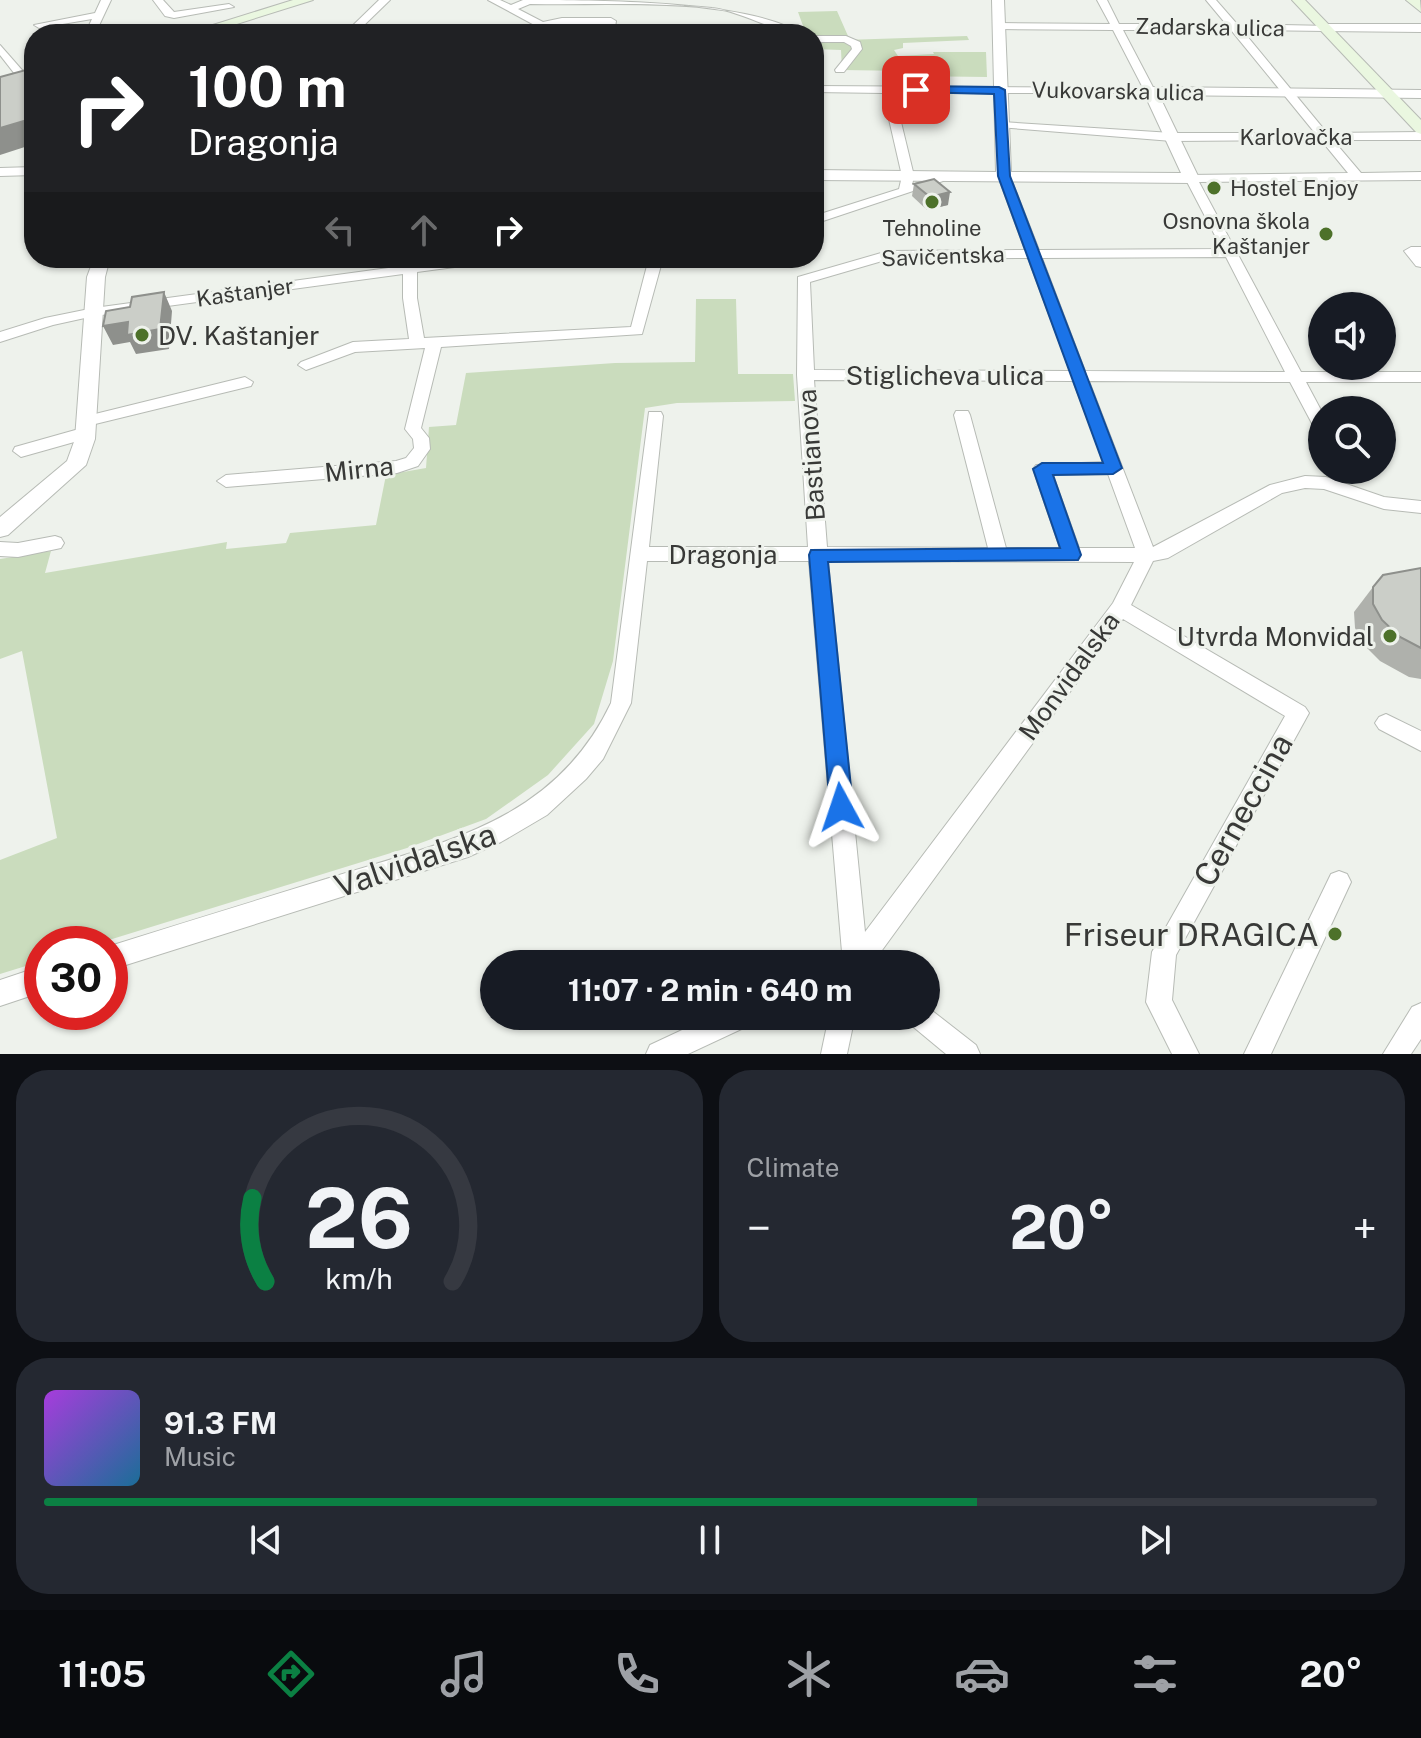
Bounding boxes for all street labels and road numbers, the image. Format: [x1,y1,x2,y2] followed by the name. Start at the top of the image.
[1135,13,1285,41] street label: Zadarska ulica
[1031,76,1205,106] street label: Vukovarska ulica
[1239,124,1353,150] street label: Karlovačka
[881,241,1005,271] street label: Savičentska
[195,272,295,312] street label: Kaštanjer
[846,360,1044,391] street label: Stiglicheva ulica
[791,388,831,522] street label: Bastianova
[323,450,395,488] street label: Mirna
[669,539,777,570] street label: Dragonja
[1012,606,1126,746] street label: Monvidalska
[1186,728,1300,892] street label: Cerneccina
[329,815,501,905] street label: Valvidalska

